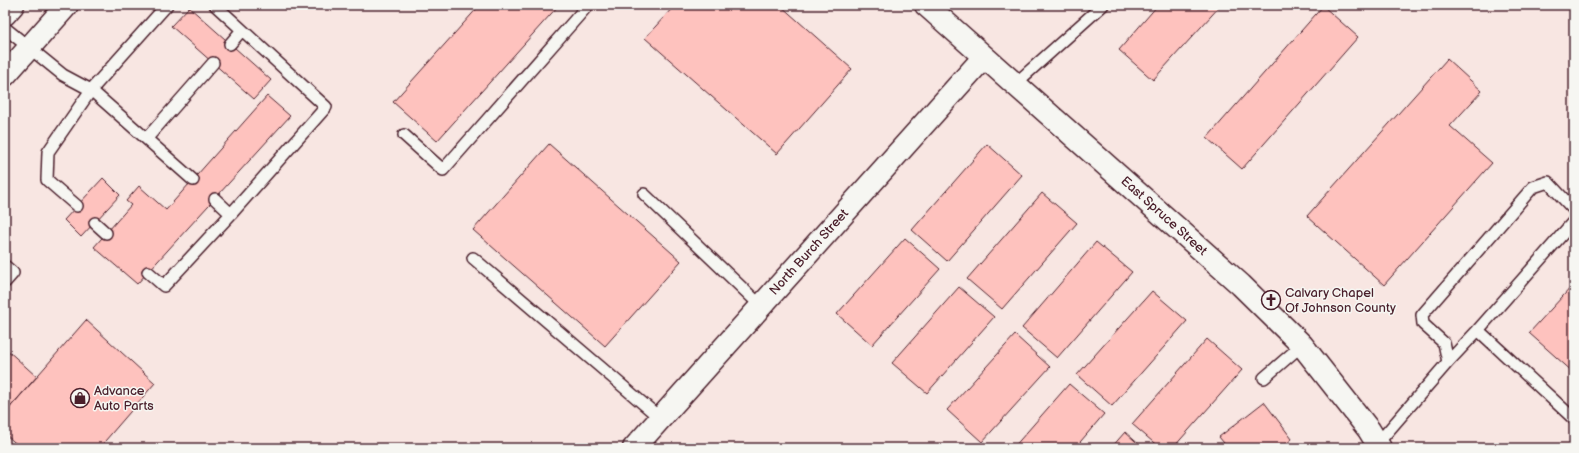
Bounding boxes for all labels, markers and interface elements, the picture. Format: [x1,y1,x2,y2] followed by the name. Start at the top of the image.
[1118,173,1210,259] street label: East Spruce Street
[766,206,852,298] street label: North Burch Street
[1285,285,1396,316] place label: Calvary Chapel Of Johnson County
[1260,289,1282,311] church icon: Calvary Chapel Of Johnson County
[94,383,154,414] place label: Advance Auto Parts
[69,387,91,409] shop icon: Advance Auto Parts

